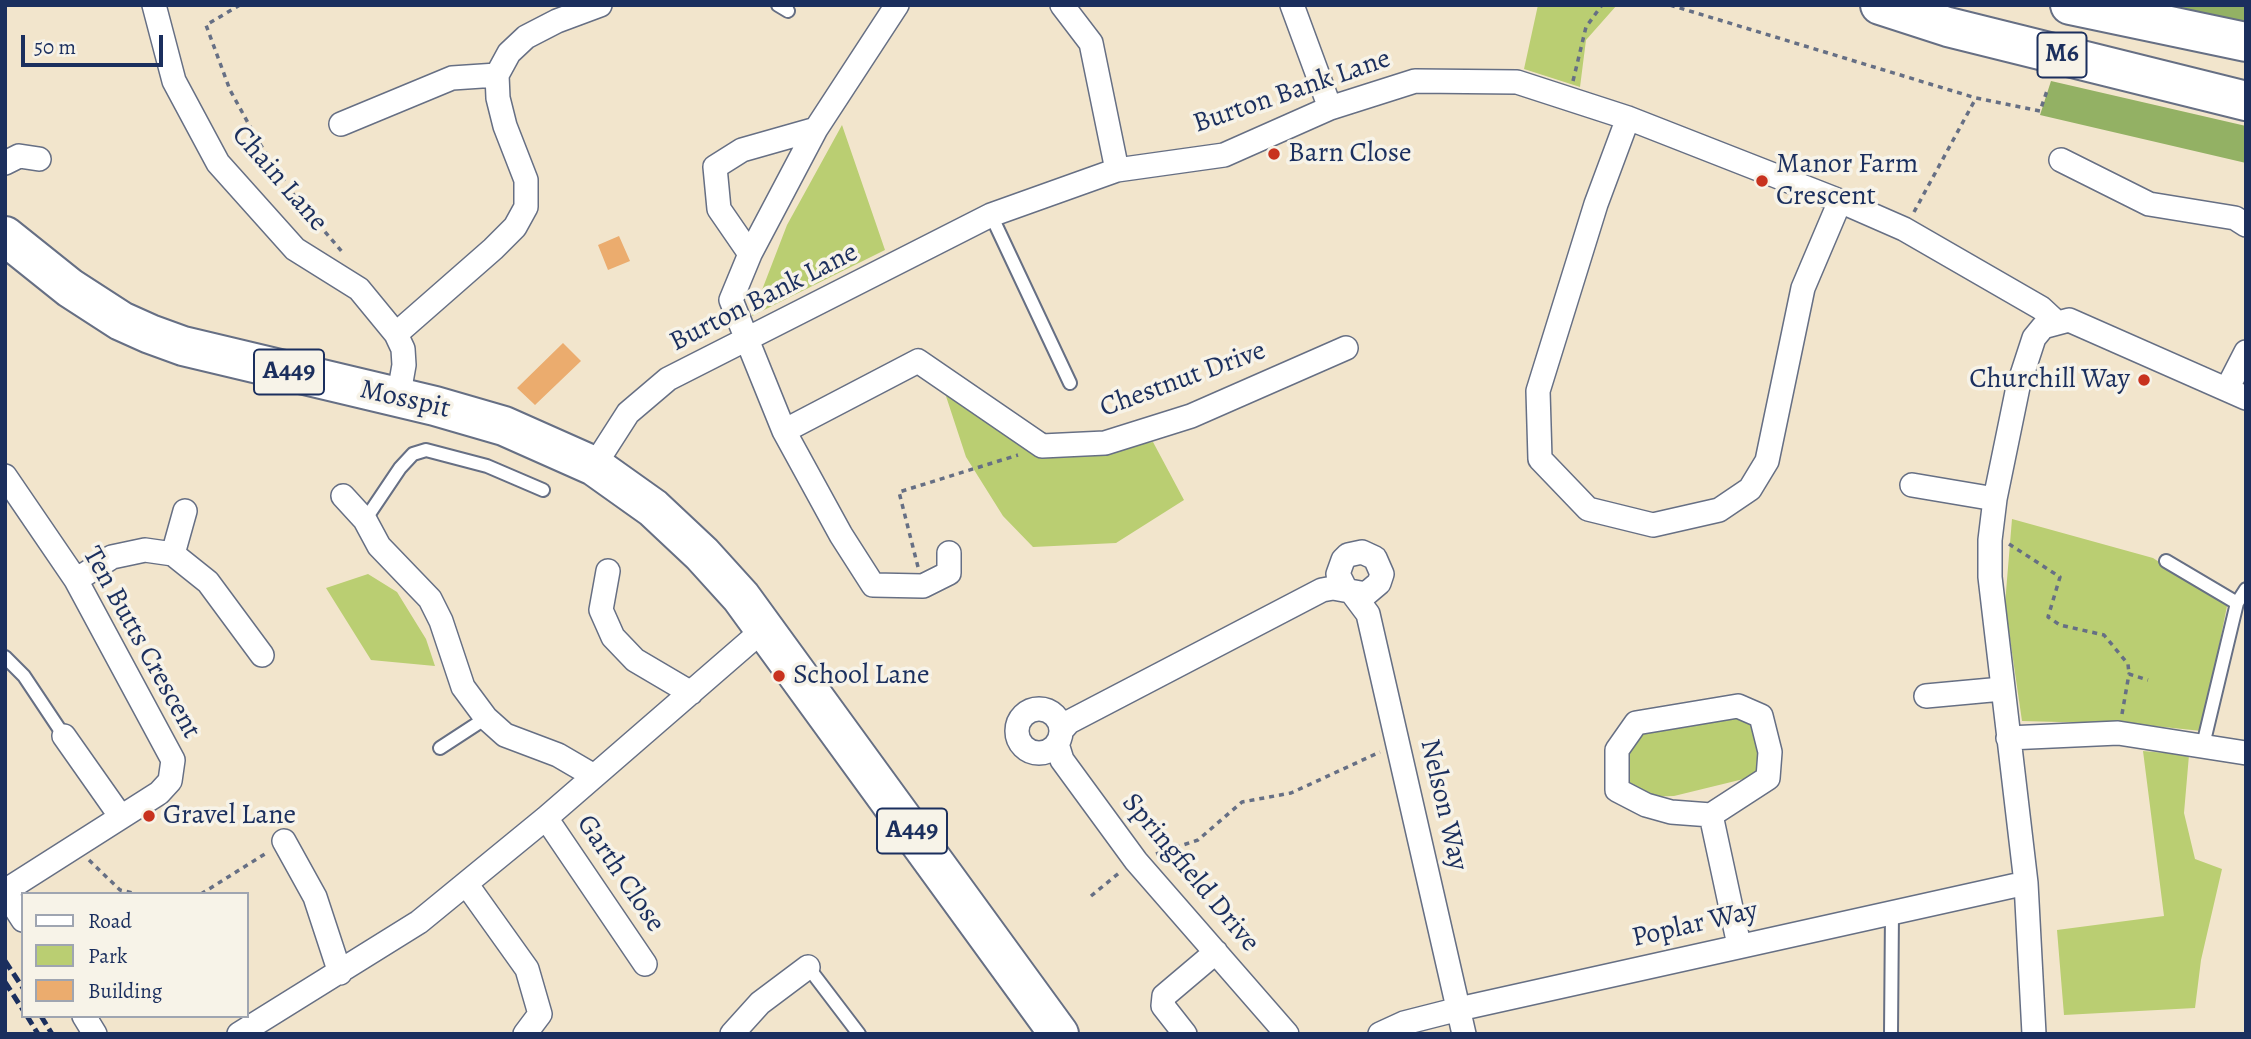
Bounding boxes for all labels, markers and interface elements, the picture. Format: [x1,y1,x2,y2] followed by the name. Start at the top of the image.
[24,21,166,65] scale bar
[2038,32,2086,78] road number: M6
[34,33,76,61] text: 50 m
[1189,43,1395,141] street label: Burton Bank Lane
[224,119,334,239] street label: Chain Lane
[1288,137,1411,171] place label: Barn Close
[1266,146,1282,162] marker: Barn Close
[1776,148,1918,214] place label: Manor Farm Crescent
[1754,173,1770,189] marker: Manor Farm Crescent
[664,236,864,360] street label: Burton Bank Lane
[1096,335,1270,425] street label: Chestnut Drive
[254,350,324,394] road number: A449
[1969,363,2130,397] place label: Churchill Way
[2136,372,2152,388] marker: Churchill Way
[357,373,453,427] street label: Mosspit
[74,541,208,745] street label: Ten Butts Crescent
[793,659,929,693] place label: School Lane
[771,668,787,684] marker: School Lane
[1412,736,1474,874] street label: Nelson Way
[1114,787,1266,959] street label: Springfield Drive
[163,799,296,833] place label: Gravel Lane
[141,808,157,824] marker: Gravel Lane
[877,808,947,853] road number: A449
[569,809,671,939] street label: Garth Close
[21,892,248,1018] legend
[1629,894,1761,956] street label: Poplar Way
[88,907,132,935] text: Road
[88,942,127,970] text: Park
[88,977,162,1005] text: Building

